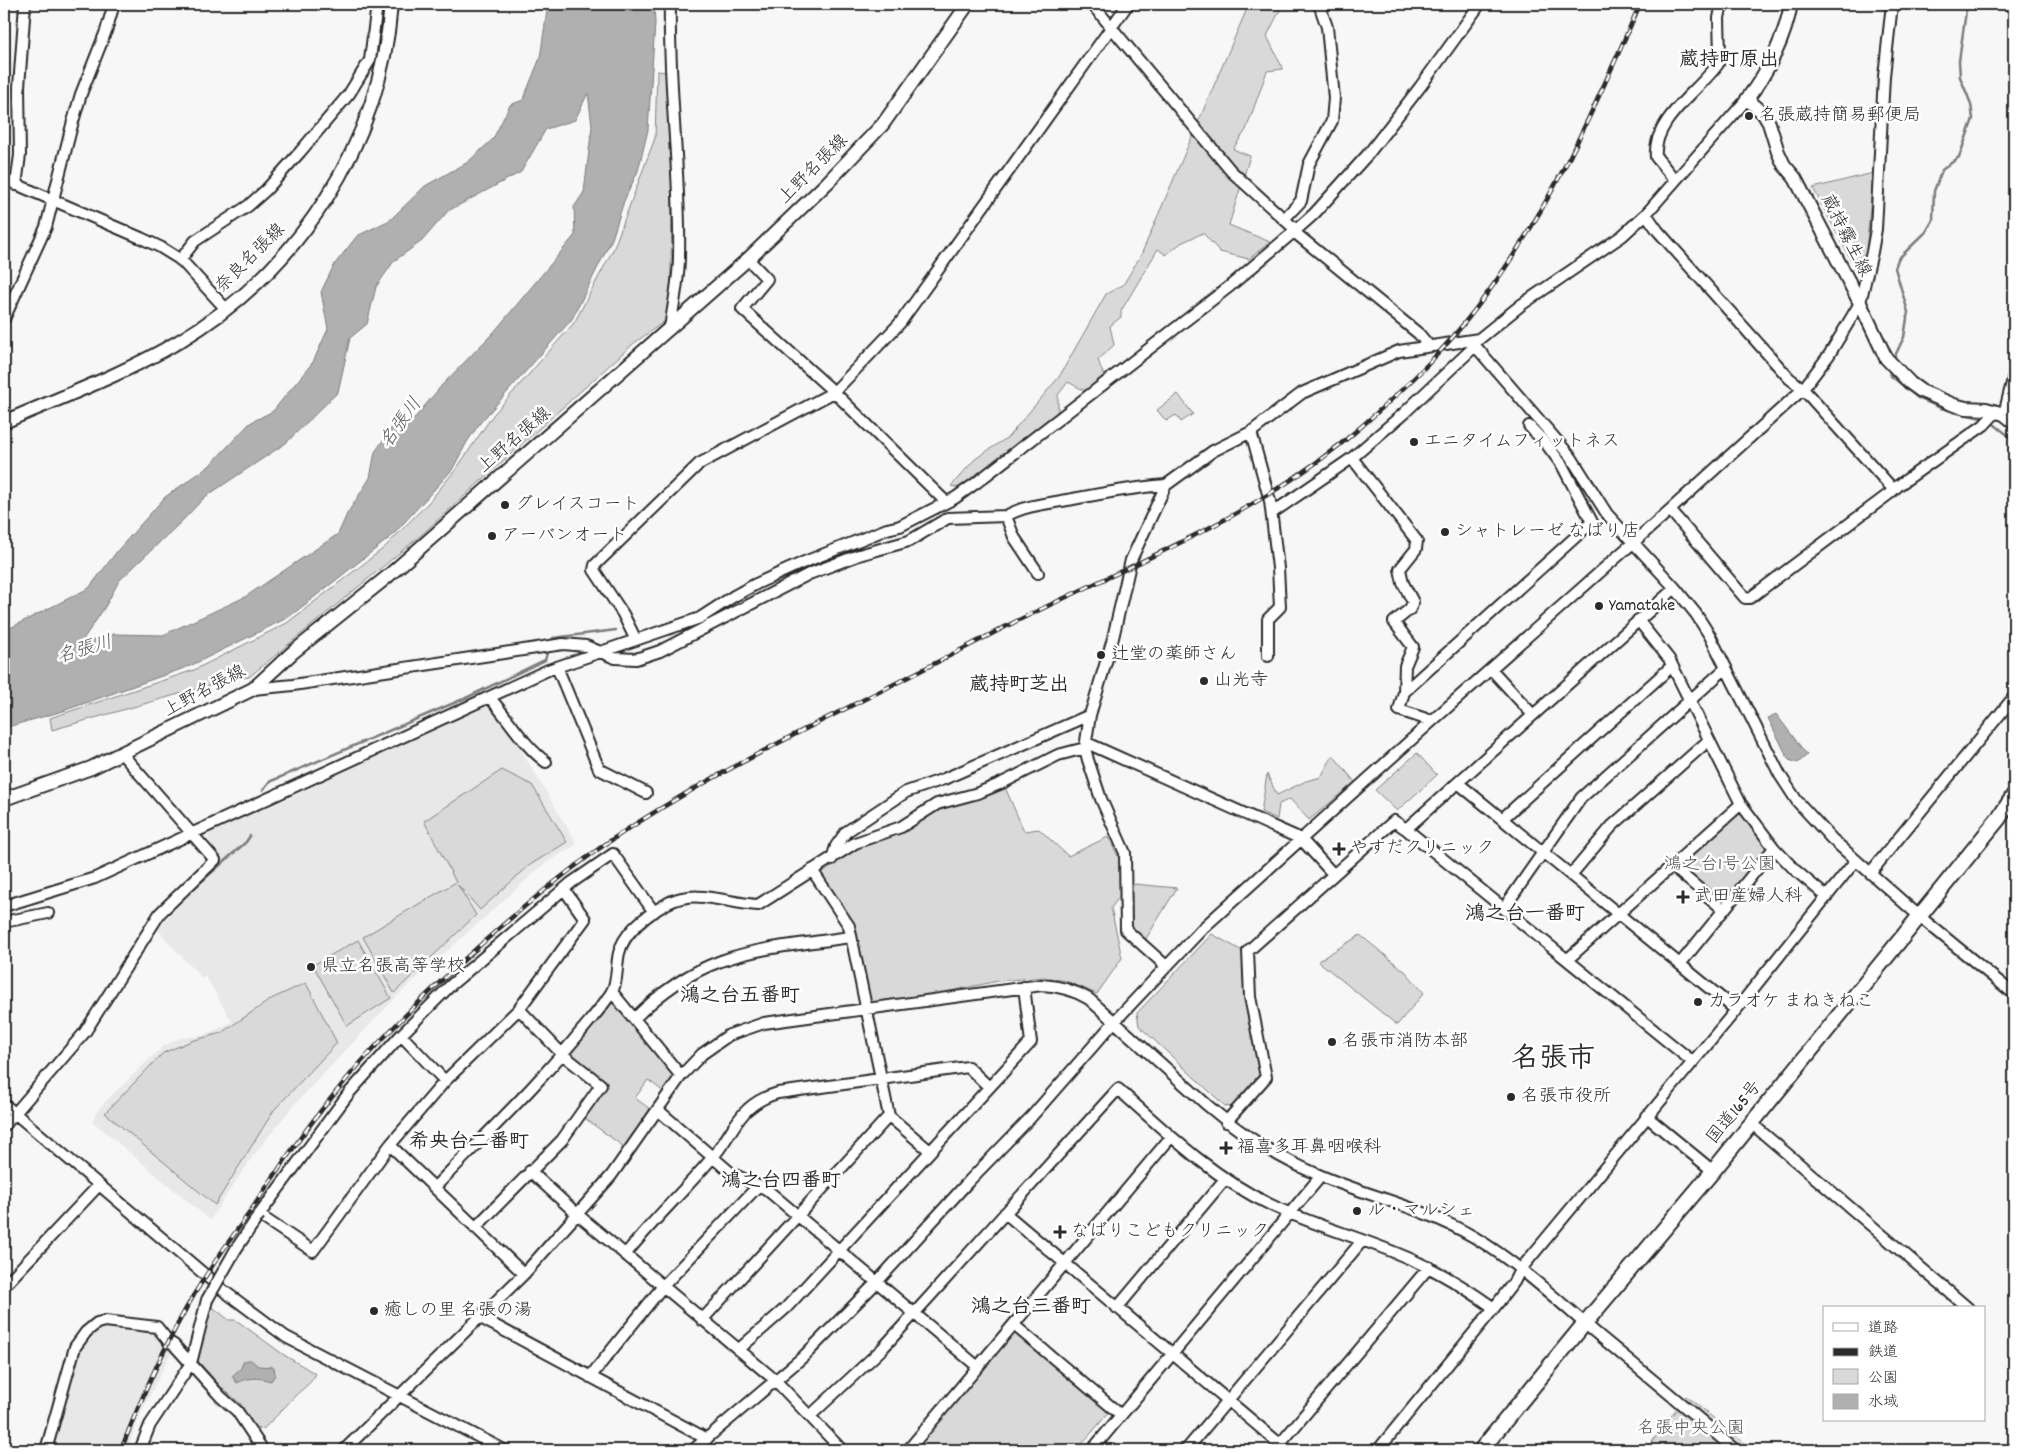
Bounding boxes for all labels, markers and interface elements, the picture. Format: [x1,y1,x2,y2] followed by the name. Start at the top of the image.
[1679,47,1779,75] district label: 蔵持町原出
[1759,104,1921,129] place label: 名張蔵持簡易郵便局
[1743,110,1755,122] marker: 名張蔵持簡易郵便局
[773,129,855,211] street label: 上野名張線
[1813,190,1877,282] street label: 蔵持霧生線
[210,218,292,300] street label: 奈良名張線
[374,393,430,455] water label: 名張川
[473,402,557,480] street label: 上野名張線
[1424,430,1620,455] place label: エニタイムフィットネス
[1408,436,1420,448] marker: エニタイムフィットネス
[515,493,640,518] place label: グレイスコート
[499,499,511,511] marker: グレイスコート
[1455,520,1640,545] place label: シャトレーゼ なばり店
[502,524,627,549] place label: アーバンオート
[1439,526,1451,538] marker: シャトレーゼ なばり店
[486,530,498,542] marker: アーバンオート
[1609,594,1675,619] place label: Yamatake
[1593,600,1605,612] marker: Yamatake
[54,630,116,672] water label: 名張川
[1111,643,1237,668] place label: 辻堂の薬師さん
[1095,649,1107,661] marker: 辻堂の薬師さん
[159,660,251,724] street label: 上野名張線
[1214,669,1268,694] place label: 山光寺
[969,672,1069,700] district label: 蔵持町芝出
[1198,675,1210,687] marker: 山光寺
[1350,837,1494,862] place label: やすだクリニック
[1332,842,1346,856] marker: やすだクリニック
[1664,853,1776,878] park label: 鴻之台1号公園
[1694,885,1802,910] place label: 武田産婦人科
[1676,890,1690,904] marker: 武田産婦人科
[1465,901,1585,929] district label: 鴻之台一番町
[321,955,465,980] place label: 県立名張高等学校
[305,961,317,973] marker: 県立名張高等学校
[680,983,800,1011] district label: 鴻之台五番町
[1708,990,1874,1015] place label: カラオケ まねきねこ
[1692,996,1704,1008] marker: カラオケ まねきねこ
[1342,1030,1468,1055] place label: 名張市消防本部
[1326,1036,1338,1048] marker: 名張市消防本部
[1511,1041,1595,1081] district label: 名張市
[1702,1076,1768,1150] street label: 国道165号
[1521,1085,1611,1110] place label: 名張市役所
[1505,1091,1517,1103] marker: 名張市役所
[409,1129,529,1157] district label: 希央台二番町
[1237,1136,1381,1161] place label: 福喜多耳鼻咽喉科
[1219,1141,1233,1155] marker: 福喜多耳鼻咽喉科
[721,1168,841,1196] district label: 鴻之台四番町
[1367,1199,1475,1224] place label: ル・マルシェ
[1351,1205,1363,1217] marker: ル・マルシェ
[1071,1220,1269,1245] place label: なばりこどもクリニック
[1053,1225,1067,1239] marker: なばりこどもクリニック
[971,1294,1091,1322] district label: 鴻之台三番町
[384,1299,532,1324] place label: 癒しの里 名張の湯
[368,1305,380,1317] marker: 癒しの里 名張の湯
[1823,1306,1986,1422] legend
[1868,1318,1898,1340] text: 道路
[1868,1342,1898,1364] text: 鉄道
[1868,1368,1898,1390] text: 公園
[1868,1392,1898,1414] text: 水域
[1637,1417,1745,1442] park label: 名張中央公園

